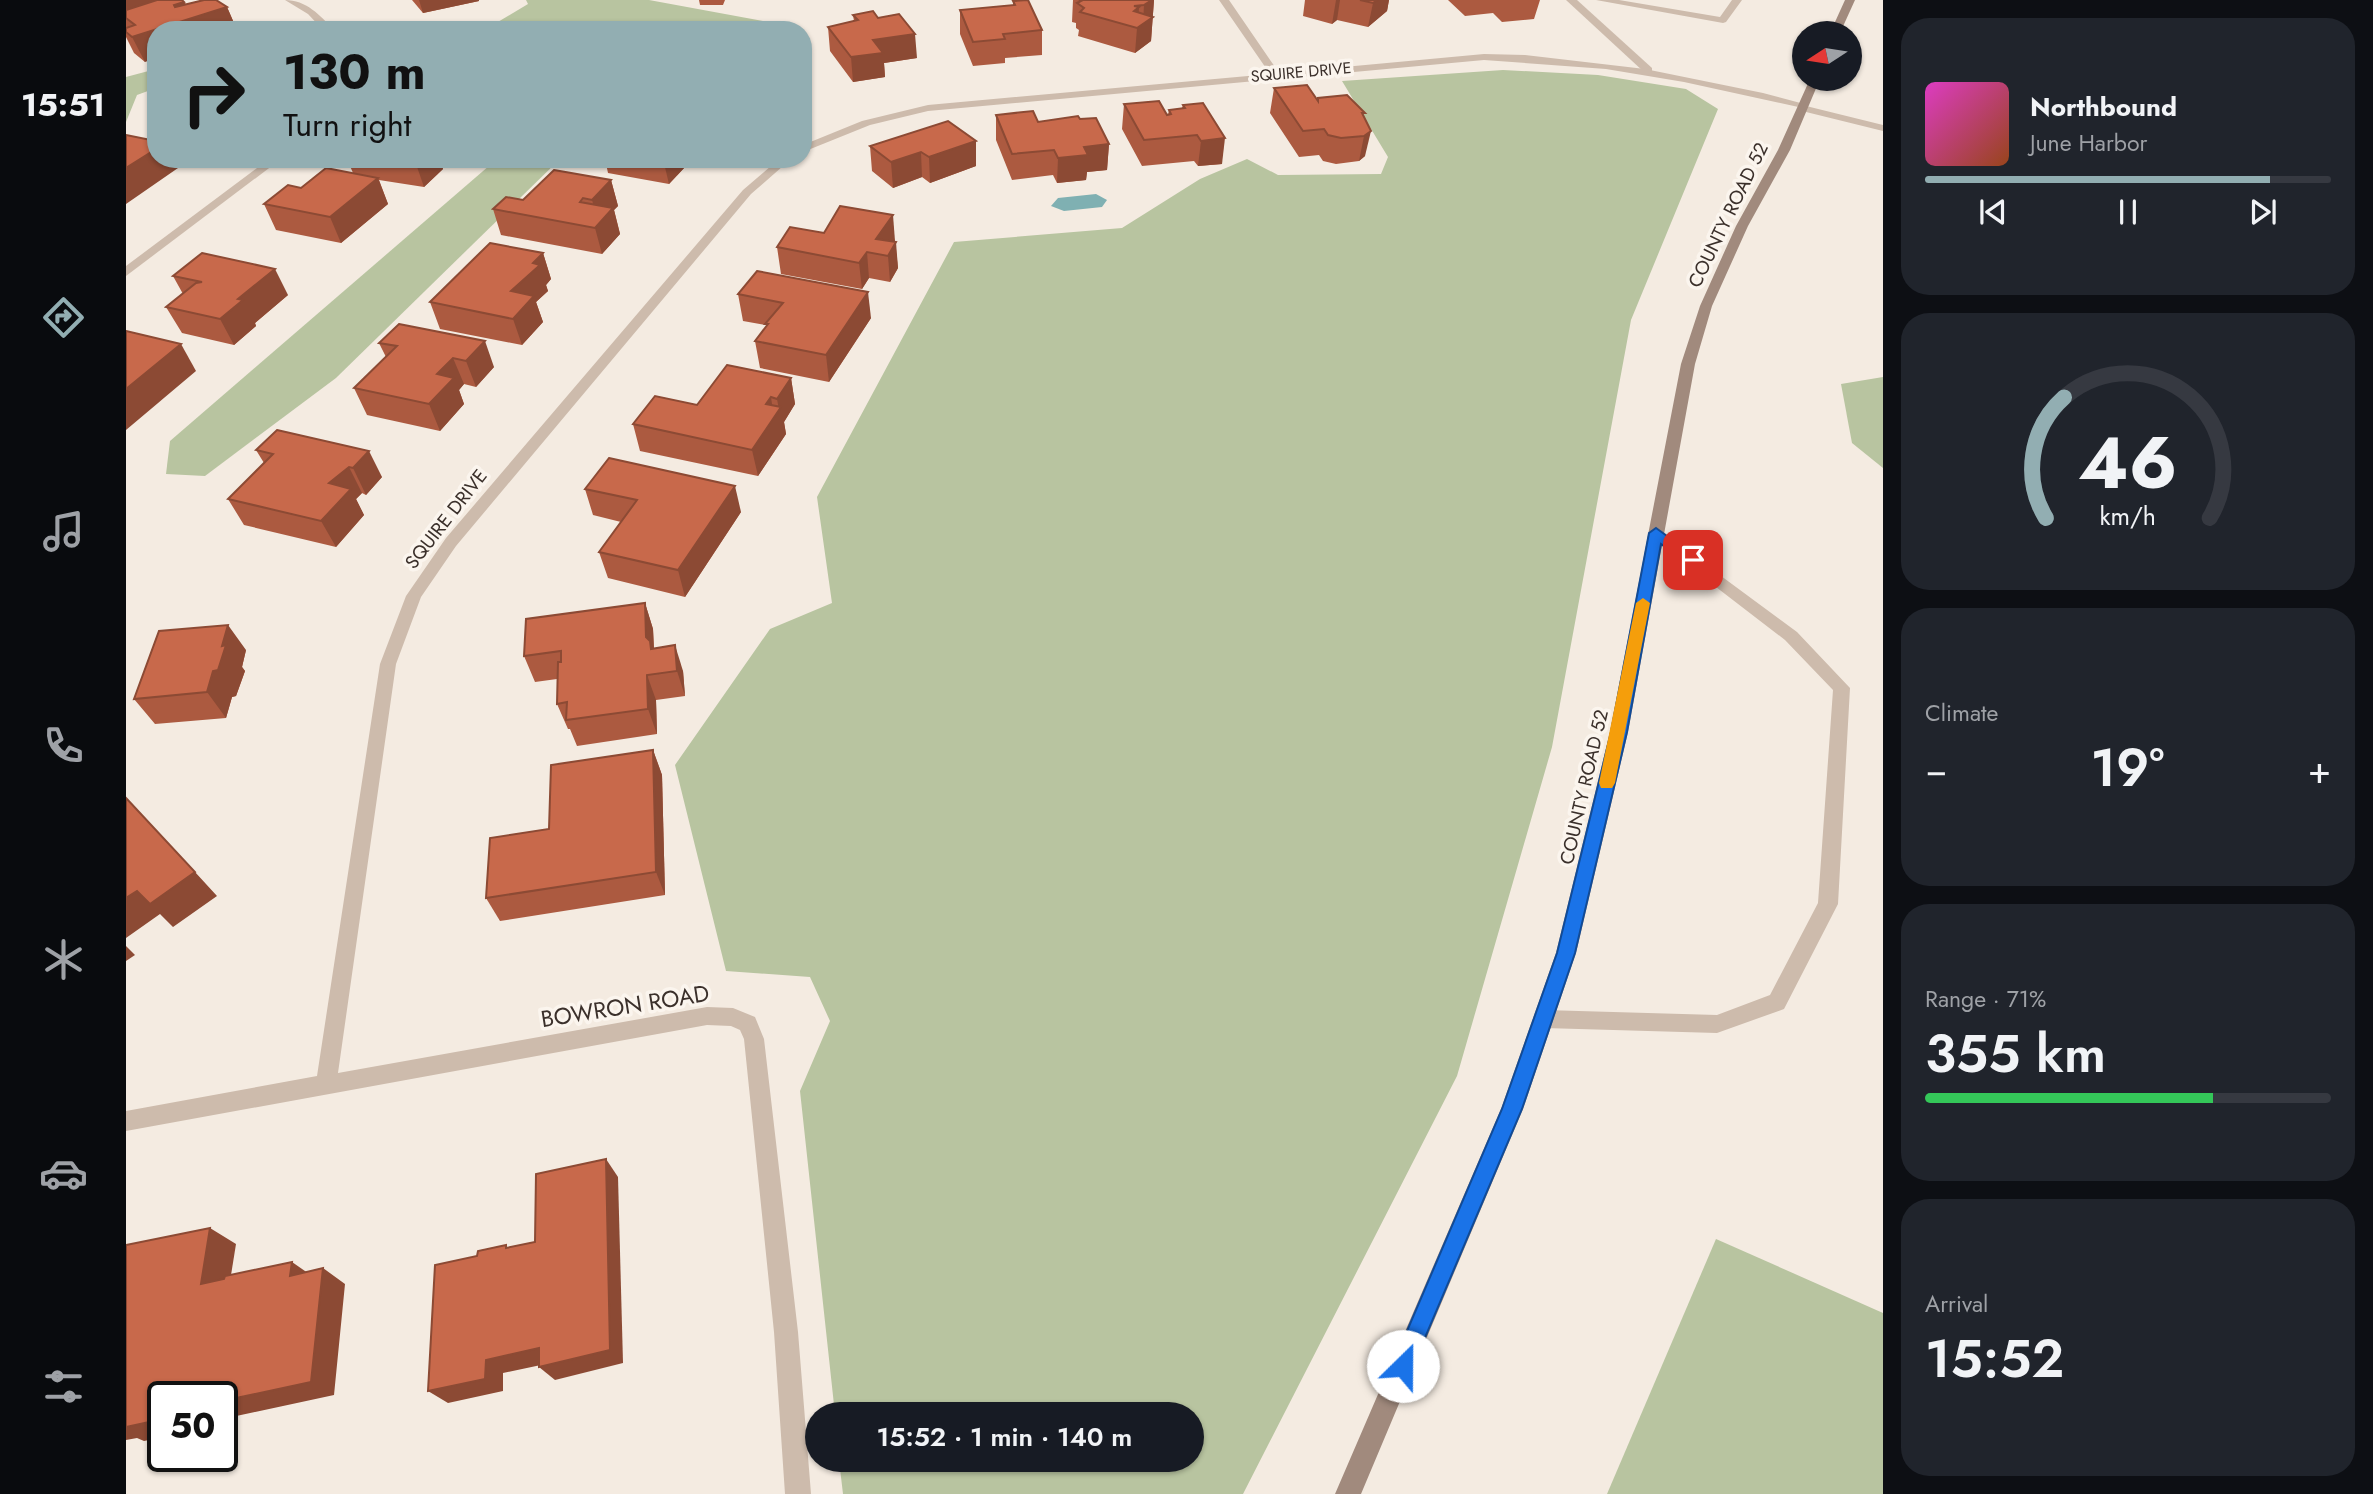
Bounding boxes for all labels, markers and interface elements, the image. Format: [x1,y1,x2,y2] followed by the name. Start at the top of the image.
[1792,21,1862,91] north arrow
[1792,21,1862,91] map controls
[283,37,426,107] text: 130 m
[168,49,259,140] icon: right
[1250,56,1352,88] street label: SQUIRE DRIVE
[21,82,105,128] text: 15:51
[2030,88,2177,126] text: Northbound
[283,102,412,148] text: Turn right
[2030,126,2147,160] text: June Harbor
[1681,138,1775,292] street label: COUNTY ROAD 52
[1974,193,2012,231] icon: previous
[2109,193,2147,231] icon: pause
[2244,193,2282,231] icon: next
[39,293,88,342] icon: directions
[2078,410,2178,515] text: 46
[398,463,494,575] street label: SQUIRE DRIVE
[2100,498,2156,534] text: km/h
[39,507,88,556] icon: music
[1663,530,1723,590] pin
[1674,541,1712,579] icon: arrive
[1925,696,1998,730] text: Climate
[1553,707,1615,867] street label: COUNTY ROAD 52
[39,721,88,770] icon: phone
[2091,730,2165,806] text: 19°
[1925,742,1947,797] text: −
[2308,742,2331,797] text: +
[39,935,88,984] icon: climate
[538,976,712,1036] street label: BOWRON ROAD
[1925,982,2046,1016] text: Range · 71%
[1925,1016,2106,1092] text: 355 km
[39,1149,88,1198] icon: car
[1925,1287,1988,1321] text: Arrival
[1925,1321,2064,1397] text: 15:52
[1366,1329,1440,1403] position arrow
[39,1362,88,1411] icon: filters
[147,1381,238,1472] speed limit sign: 50
[877,1418,1132,1456] text: 15:52 · 1 min · 140 m

